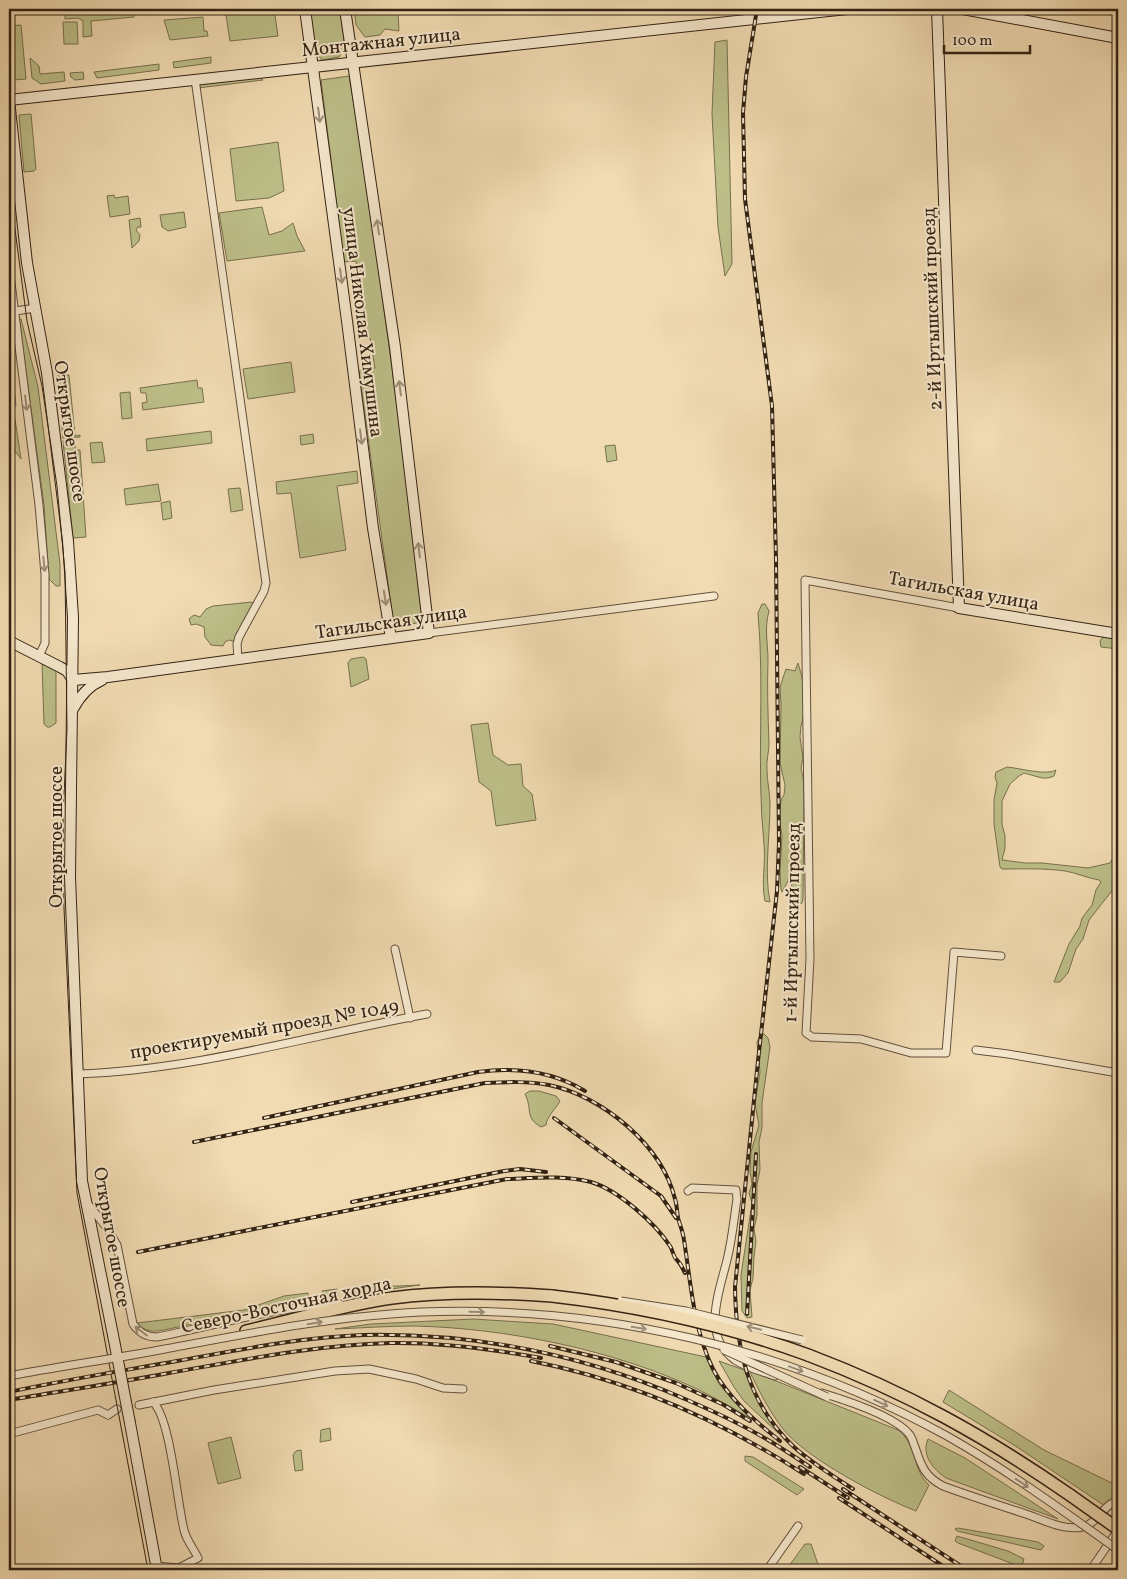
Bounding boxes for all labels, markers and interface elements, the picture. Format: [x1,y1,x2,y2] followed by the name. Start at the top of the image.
[300,22,462,64] street label: Монтажная улица
[944,22,1031,54] scale bar
[952,31,992,52] text: 100 m
[314,106,324,122] one-way arrow
[335,206,389,439] street label: улица Николая Химушина
[916,207,950,411] street label: 2-й Иртышский проезд
[372,220,382,236] one-way arrow
[336,268,346,284] one-way arrow
[46,359,92,503] street label: Открытое шоссе
[395,381,405,397] one-way arrow
[21,394,31,410] one-way arrow
[356,429,366,445] one-way arrow
[414,542,424,558] one-way arrow
[39,556,49,572] one-way arrow
[886,566,1041,618] street label: Тагильская улица
[380,590,390,606] one-way arrow
[314,599,469,647] street label: Тагильская улица
[44,766,70,908] street label: Открытое шоссе
[778,823,808,1023] street label: 1-й Иртышский проезд
[128,993,401,1066] street label: проектируемый проезд № 1049
[86,1165,136,1310] street label: Открытое шоссе
[179,1271,394,1341] street label: Северо-Восточная хорда
[469,1307,485,1317] one-way arrow
[307,1317,323,1327] one-way arrow
[631,1323,647,1333] one-way arrow
[747,1323,763,1332] one-way arrow
[134,1326,148,1336] one-way arrow
[788,1365,803,1374] one-way arrow
[873,1399,888,1409] one-way arrow
[1015,1478,1029,1488] one-way arrow

